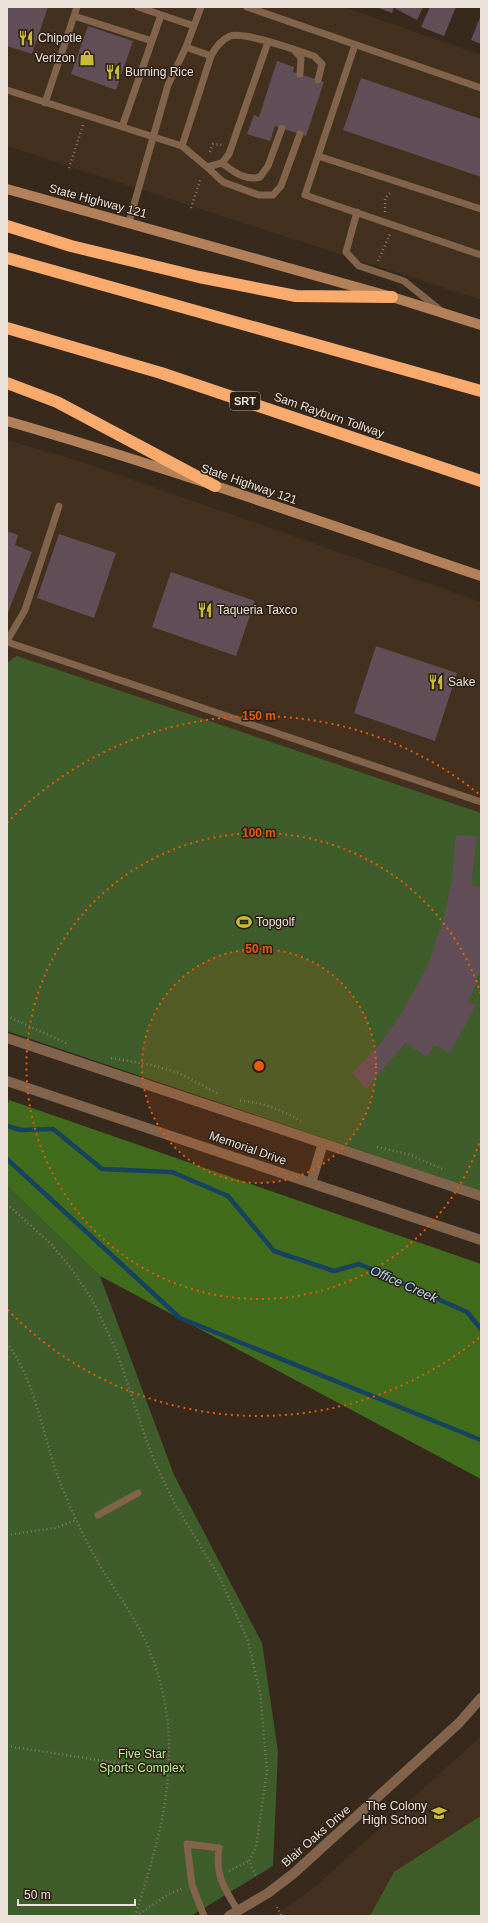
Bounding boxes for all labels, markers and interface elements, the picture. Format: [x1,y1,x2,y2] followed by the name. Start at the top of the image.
[17,29,35,47] restaurant icon: Chipotle
[38,31,82,45] place label: Chipotle
[78,49,96,67] shop icon: Verizon
[35,51,75,65] place label: Verizon
[104,63,122,81] restaurant icon: Burning Rice
[125,65,194,79] place label: Burning Rice
[48,181,149,221] street label: State Highway 121
[272,390,386,440] street label: Sam Rayburn Tollway
[230,392,260,410] road number: SRT
[199,461,299,507] street label: State Highway 121
[196,601,214,619] restaurant icon: Taqueria Taxco
[217,603,298,617] place label: Taqueria Taxco
[427,673,445,691] restaurant icon: Sake
[448,675,476,689] place label: Sake
[242,709,276,723] text: 150 m
[242,826,276,840] text: 100 m
[235,913,253,931] sports icon: Topgolf
[256,915,295,929] place label: Topgolf
[245,942,273,956] text: 50 m
[252,1059,266,1073] centre of rings
[208,1128,289,1168] street label: Memorial Drive
[368,1262,441,1306] water label: Office Creek
[99,1747,185,1775] park label: Five Star Sports Complex
[362,1799,427,1827] place label: The Colony High School
[279,1802,354,1870] street label: Blair Oaks Drive
[430,1804,448,1822] school or university icon: The Colony High School
[18,1881,135,1907] scale bar
[24,1888,51,1902] text: 50 m

